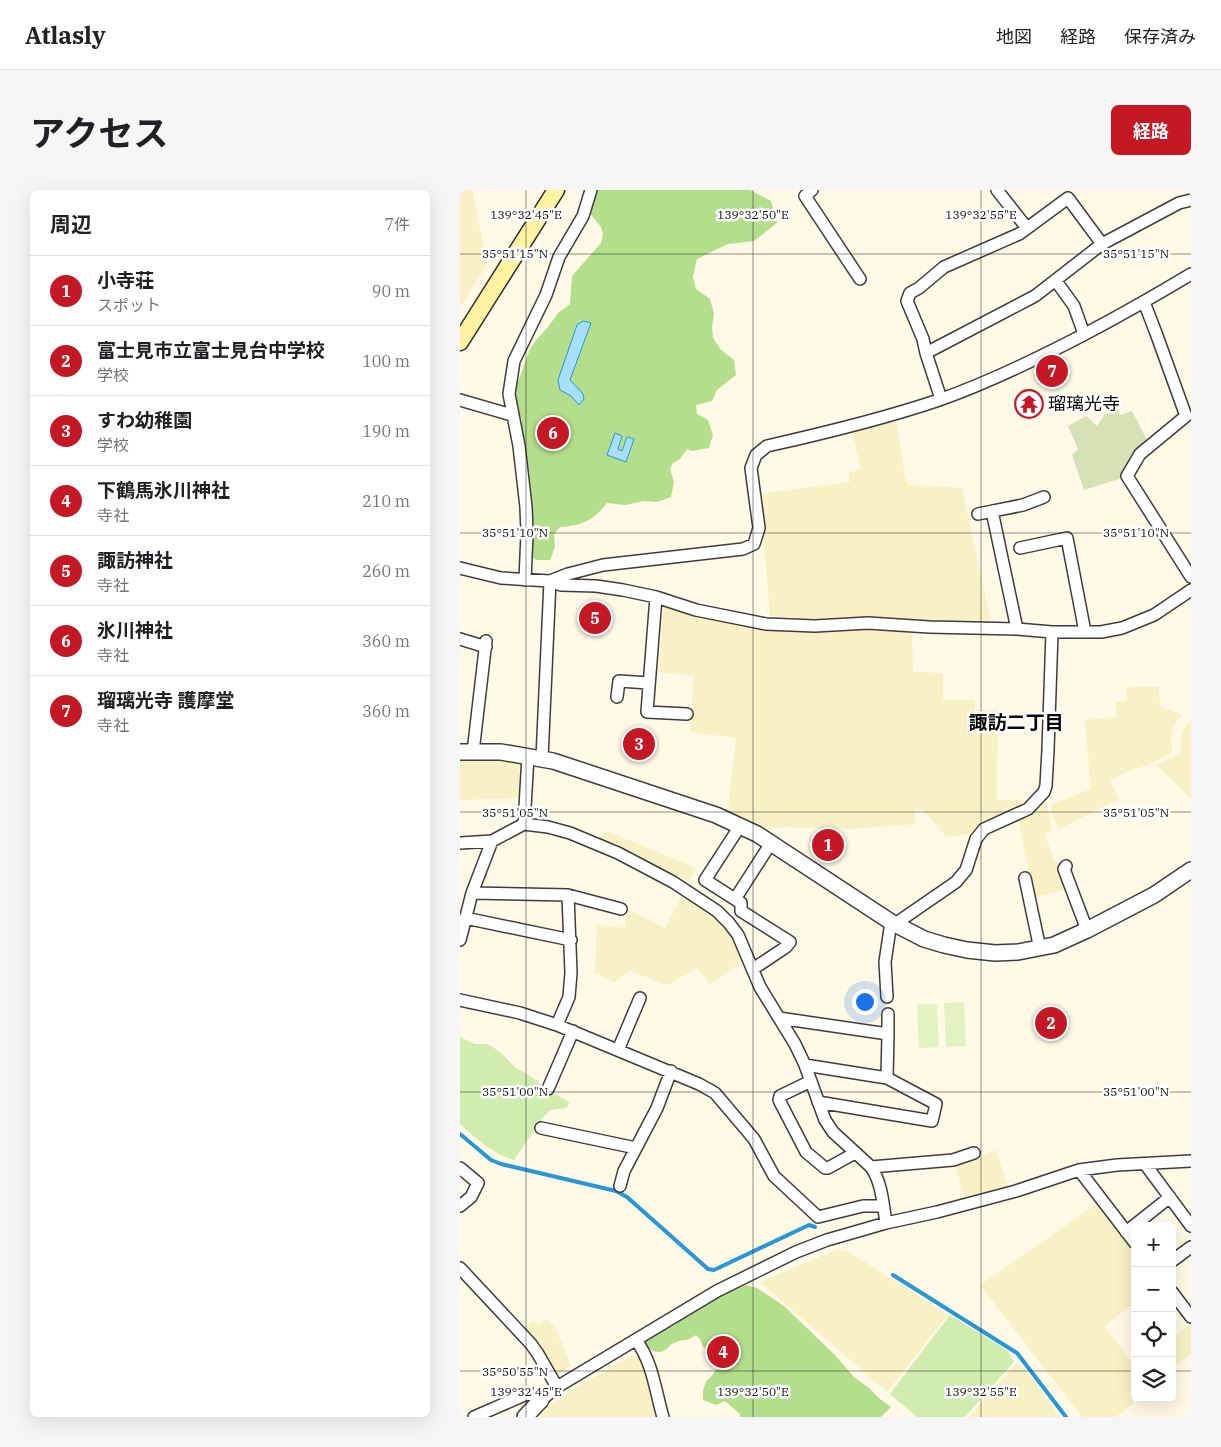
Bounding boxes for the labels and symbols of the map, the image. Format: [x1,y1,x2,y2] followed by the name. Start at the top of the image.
[490,207,562,222] text: 139°32'45"E
[717,207,789,222] text: 139°32'50"E
[945,207,1017,222] text: 139°32'55"E
[482,246,548,261] text: 35°51'15"N
[1103,246,1169,261] text: 35°51'15"N
[1036,352,1068,390] pin: 7
[1014,389,1044,419] temple icon: 瑠璃光寺
[1048,392,1120,415] place label: 瑠璃光寺
[537,414,569,452] pin: 6
[482,525,548,540] text: 35°51'10"N
[1103,525,1169,540] text: 35°51'10"N
[579,599,611,637] pin: 5
[968,710,1064,734] district label: 諏訪二丁目
[623,725,655,763] pin: 3
[482,805,548,820] text: 35°51'05"N
[1103,805,1169,820] text: 35°51'05"N
[812,826,844,864] pin: 1
[852,989,878,1015] your location
[1035,1004,1067,1042] pin: 2
[482,1084,548,1099] text: 35°51'00"N
[1103,1084,1169,1099] text: 35°51'00"N
[707,1333,739,1371] pin: 4
[482,1364,548,1379] text: 35°50'55"N
[490,1384,562,1399] text: 139°32'45"E
[717,1384,789,1399] text: 139°32'50"E
[945,1384,1017,1399] text: 139°32'55"E

